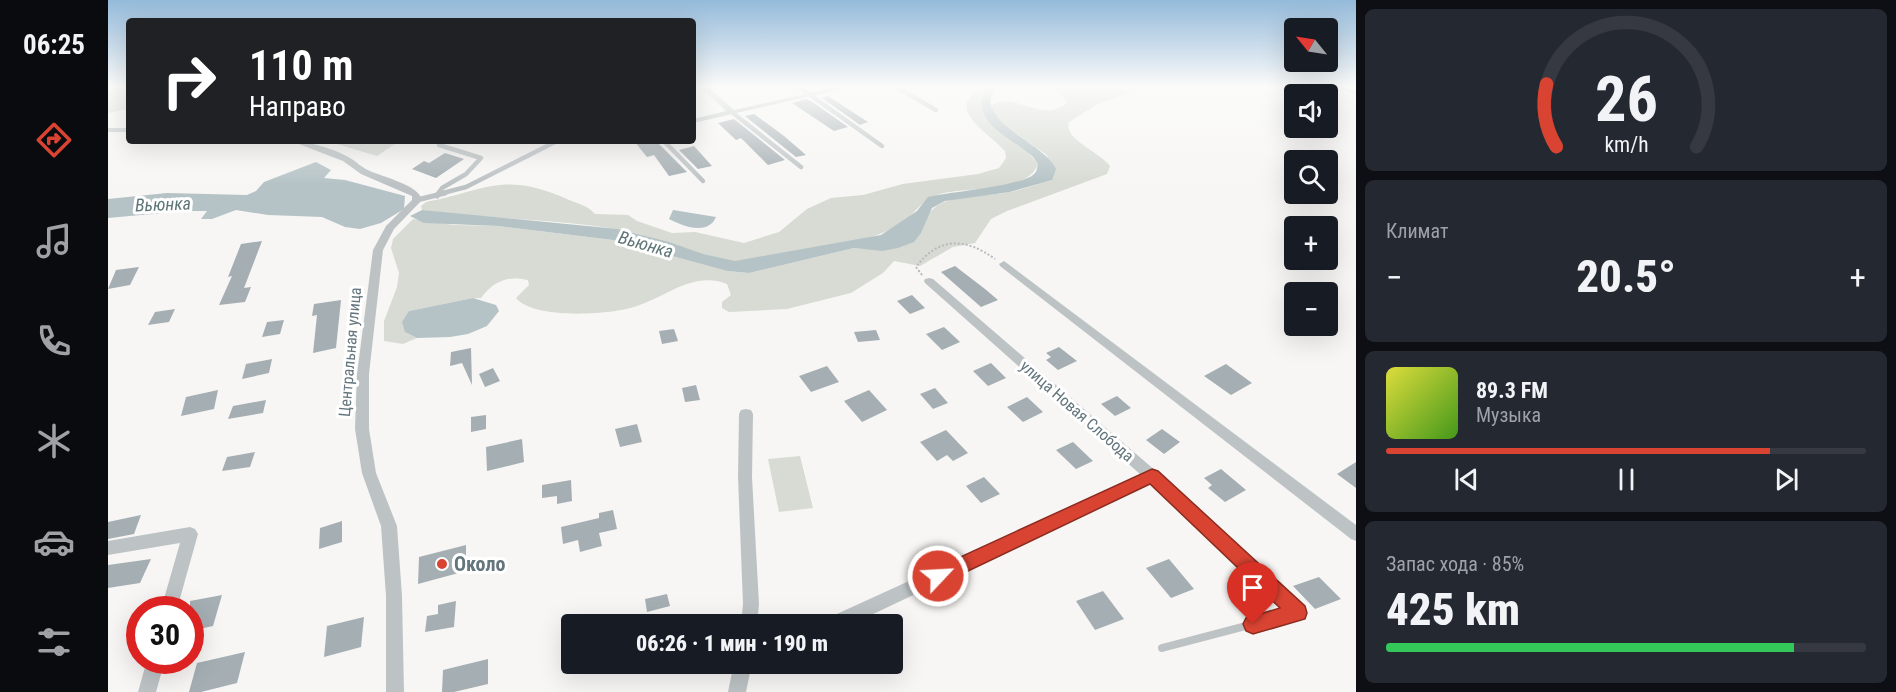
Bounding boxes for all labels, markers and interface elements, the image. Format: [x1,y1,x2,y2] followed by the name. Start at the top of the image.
[1284,18,1338,72] north arrow
[1284,18,1338,336] map controls
[23,29,85,61] text: 06:25
[249,41,354,90] text: 110 m
[150,42,228,120] icon: right
[1594,63,1658,136] text: 26
[1284,84,1338,138] button: sound
[249,91,346,123] text: Направо
[33,119,75,161] icon: directions
[1604,132,1648,157] text: km/h
[1284,150,1338,204] button: search
[135,193,191,215] water label: Вьюнка
[1284,216,1338,270] button: +
[1386,219,1448,243] text: Климат
[33,220,75,262] icon: music
[616,226,676,262] water label: Вьюнка
[1576,250,1676,303] text: 20.5°
[1386,258,1403,297] text: −
[1850,258,1866,297] text: +
[1284,282,1338,336] button: −
[335,286,365,418] street label: Центральная улица
[33,320,75,362] icon: phone
[1016,357,1138,465] street label: улица Новая Слобода
[1476,378,1548,403] text: 89.3 FM
[1476,403,1541,427] text: Музыка
[33,420,75,462] icon: climate
[1450,463,1483,496] icon: previous
[1610,463,1643,496] icon: pause
[1770,463,1803,496] icon: next
[33,521,75,563] icon: car
[906,544,970,608] position arrow
[454,552,505,576] place label: Около
[1386,552,1524,576] text: Запас хода · 85%
[435,557,449,571] marker: Около
[1227,562,1278,624] pin
[1236,571,1269,604] icon: arrive
[1386,583,1520,636] text: 425 km
[126,596,204,674] speed limit sign: 30
[33,621,75,663] icon: filters
[636,631,828,656] text: 06:26 · 1 мин · 190 m

